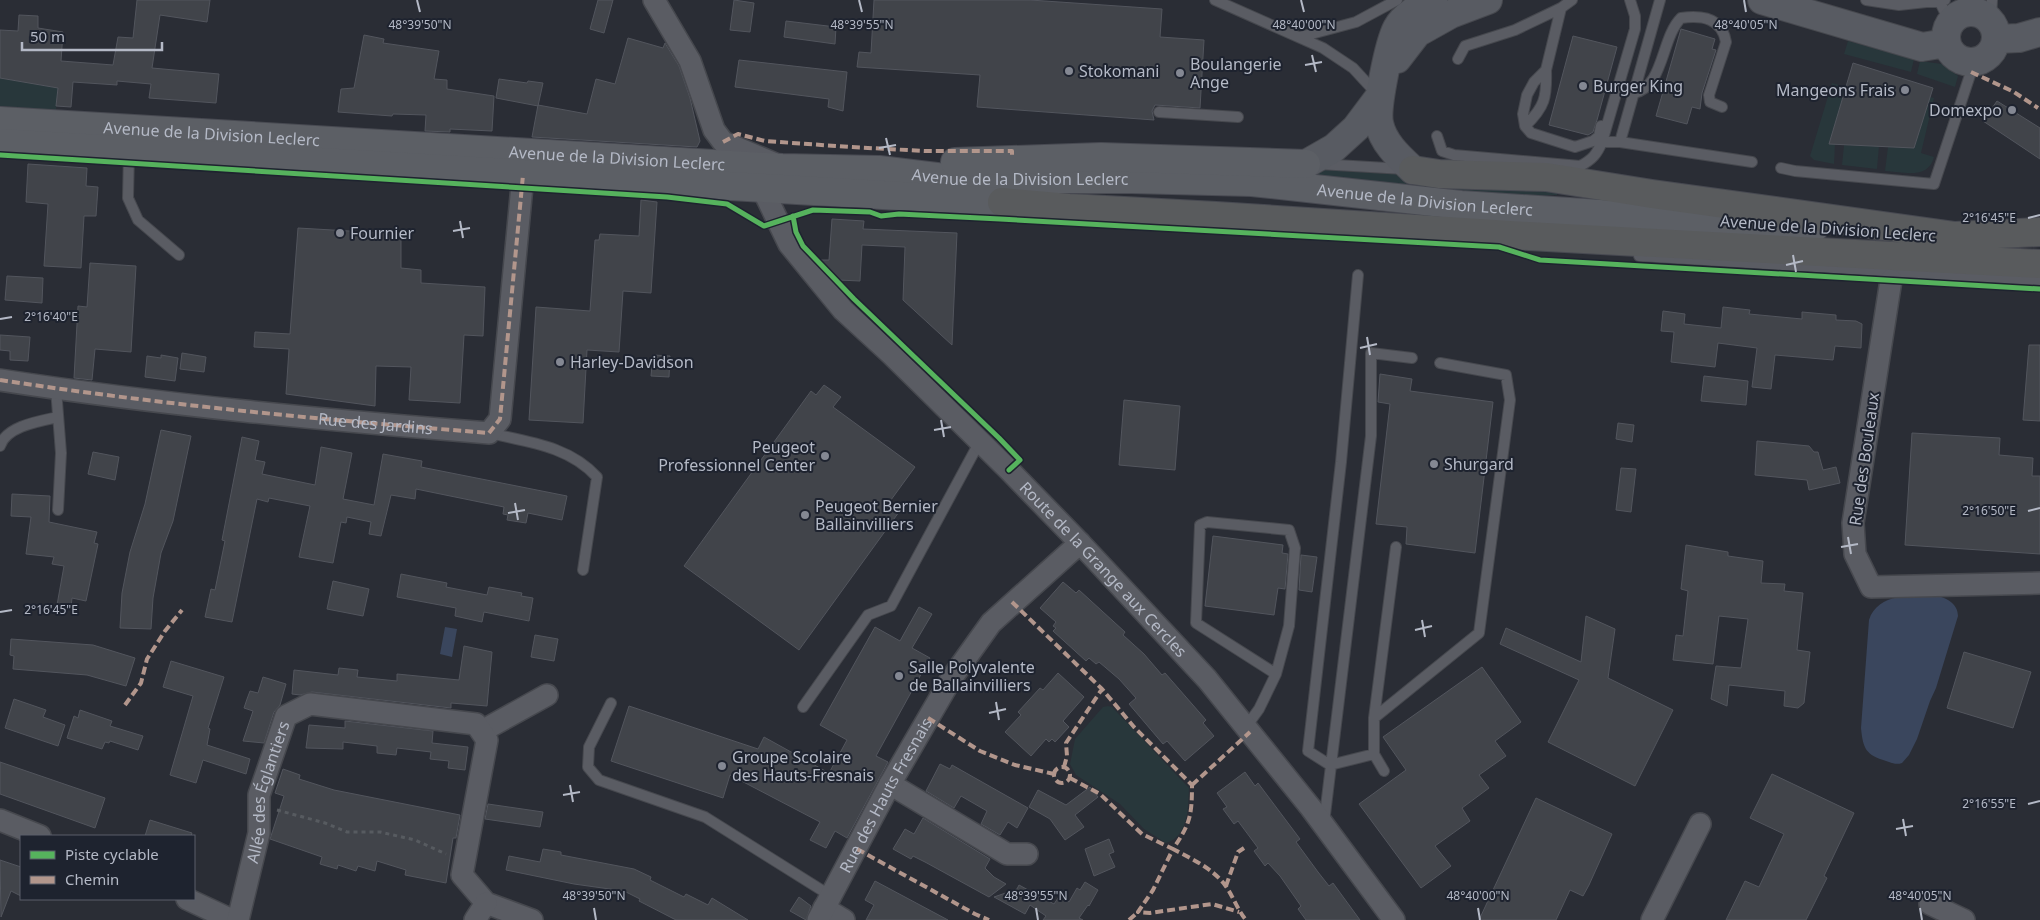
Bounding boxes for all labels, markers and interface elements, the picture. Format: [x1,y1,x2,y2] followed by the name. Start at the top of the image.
[388,16,452,33] text: 48°39'50"N
[830,16,894,33] text: 48°39'55"N
[1272,16,1336,33] text: 48°40'00"N
[1714,16,1778,33] text: 48°40'05"N
[22,20,162,52] scale bar
[30,26,65,46] text: 50 m
[1190,53,1282,93] place label: Boulangerie Ange
[1079,60,1159,82] place label: Stokomani
[1063,65,1075,77] marker: Stokomani
[1174,67,1186,79] marker: Boulangerie Ange
[1593,75,1683,97] place label: Burger King
[1776,79,1895,101] place label: Mangeons Frais
[1577,80,1589,92] marker: Burger King
[1899,84,1911,96] marker: Mangeons Frais
[1929,99,2002,121] place label: Domexpo
[2006,104,2018,116] marker: Domexpo
[103,116,321,151] street label: Avenue de la Division Leclerc
[508,141,726,176] street label: Avenue de la Division Leclerc
[911,163,1129,190] street label: Avenue de la Division Leclerc
[1316,178,1534,221] street label: Avenue de la Division Leclerc
[1719,209,1937,247] street label: Avenue de la Division Leclerc
[1962,209,2016,226] text: 2°16'45"E
[350,222,415,244] place label: Fournier
[334,227,346,239] marker: Fournier
[24,308,78,325] text: 2°16'40"E
[570,351,694,373] place label: Harley-Davidson
[554,356,566,368] marker: Harley-Davidson
[1844,391,1884,527] street label: Rue des Bouleaux
[317,407,434,439] street label: Rue des Jardins
[658,436,815,476] place label: Peugeot Professionnel Center
[819,450,831,462] marker: Peugeot Professionnel Center
[1444,453,1514,475] place label: Shurgard
[1428,458,1440,470] marker: Shurgard
[1015,477,1192,662] street label: Route de la Grange aux Cercles
[815,495,938,535] place label: Peugeot Bernier Ballainvilliers
[1962,502,2016,519] text: 2°16'50"E
[799,509,811,521] marker: Peugeot Bernier Ballainvilliers
[24,601,78,618] text: 2°16'45"E
[909,656,1035,696] place label: Salle Polyvalente de Ballainvilliers
[893,670,905,682] marker: Salle Polyvalente de Ballainvilliers
[834,713,937,877] street label: Rue des Hauts Fresnais
[241,718,295,865] street label: Allée des Églantiers
[732,746,874,786] place label: Groupe Scolaire des Hauts-Fresnais
[716,760,728,772] marker: Groupe Scolaire des Hauts-Fresnais
[1962,795,2016,812] text: 2°16'55"E
[20,835,195,900] legend
[65,844,159,864] text: Piste cyclable
[65,869,119,889] text: Chemin
[562,887,626,904] text: 48°39'50"N
[1004,887,1068,904] text: 48°39'55"N
[1446,887,1510,904] text: 48°40'00"N
[1888,887,1952,904] text: 48°40'05"N

